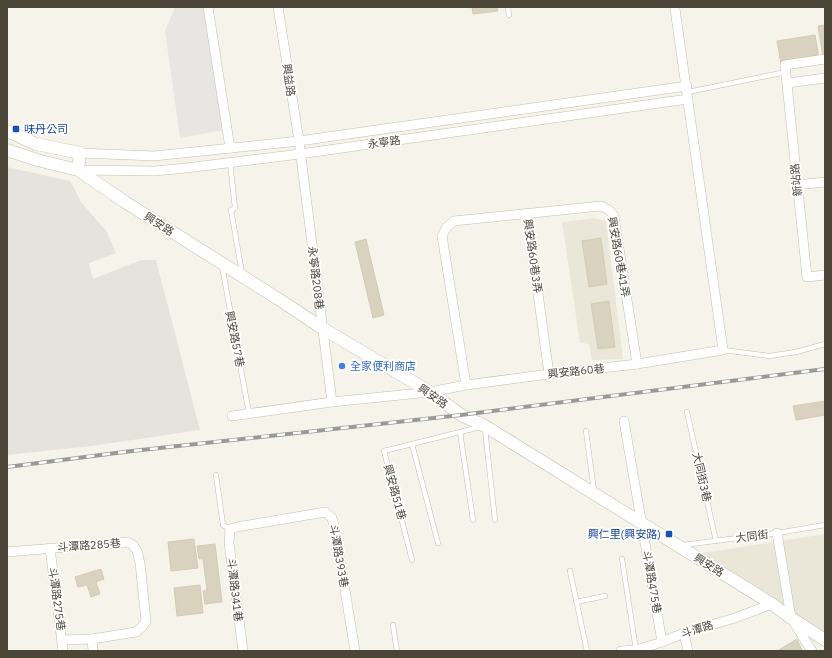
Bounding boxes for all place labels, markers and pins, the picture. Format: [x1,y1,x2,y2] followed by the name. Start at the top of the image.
[24,122,68,136] place label: 味丹公司
[11,124,21,134] marker: 味丹公司
[350,359,416,373] place label: 全家便利商店
[337,361,347,371] marker: 全家便利商店
[588,527,661,541] place label: 興仁里(興安路)
[664,529,674,539] marker: 興仁里(興安路)

